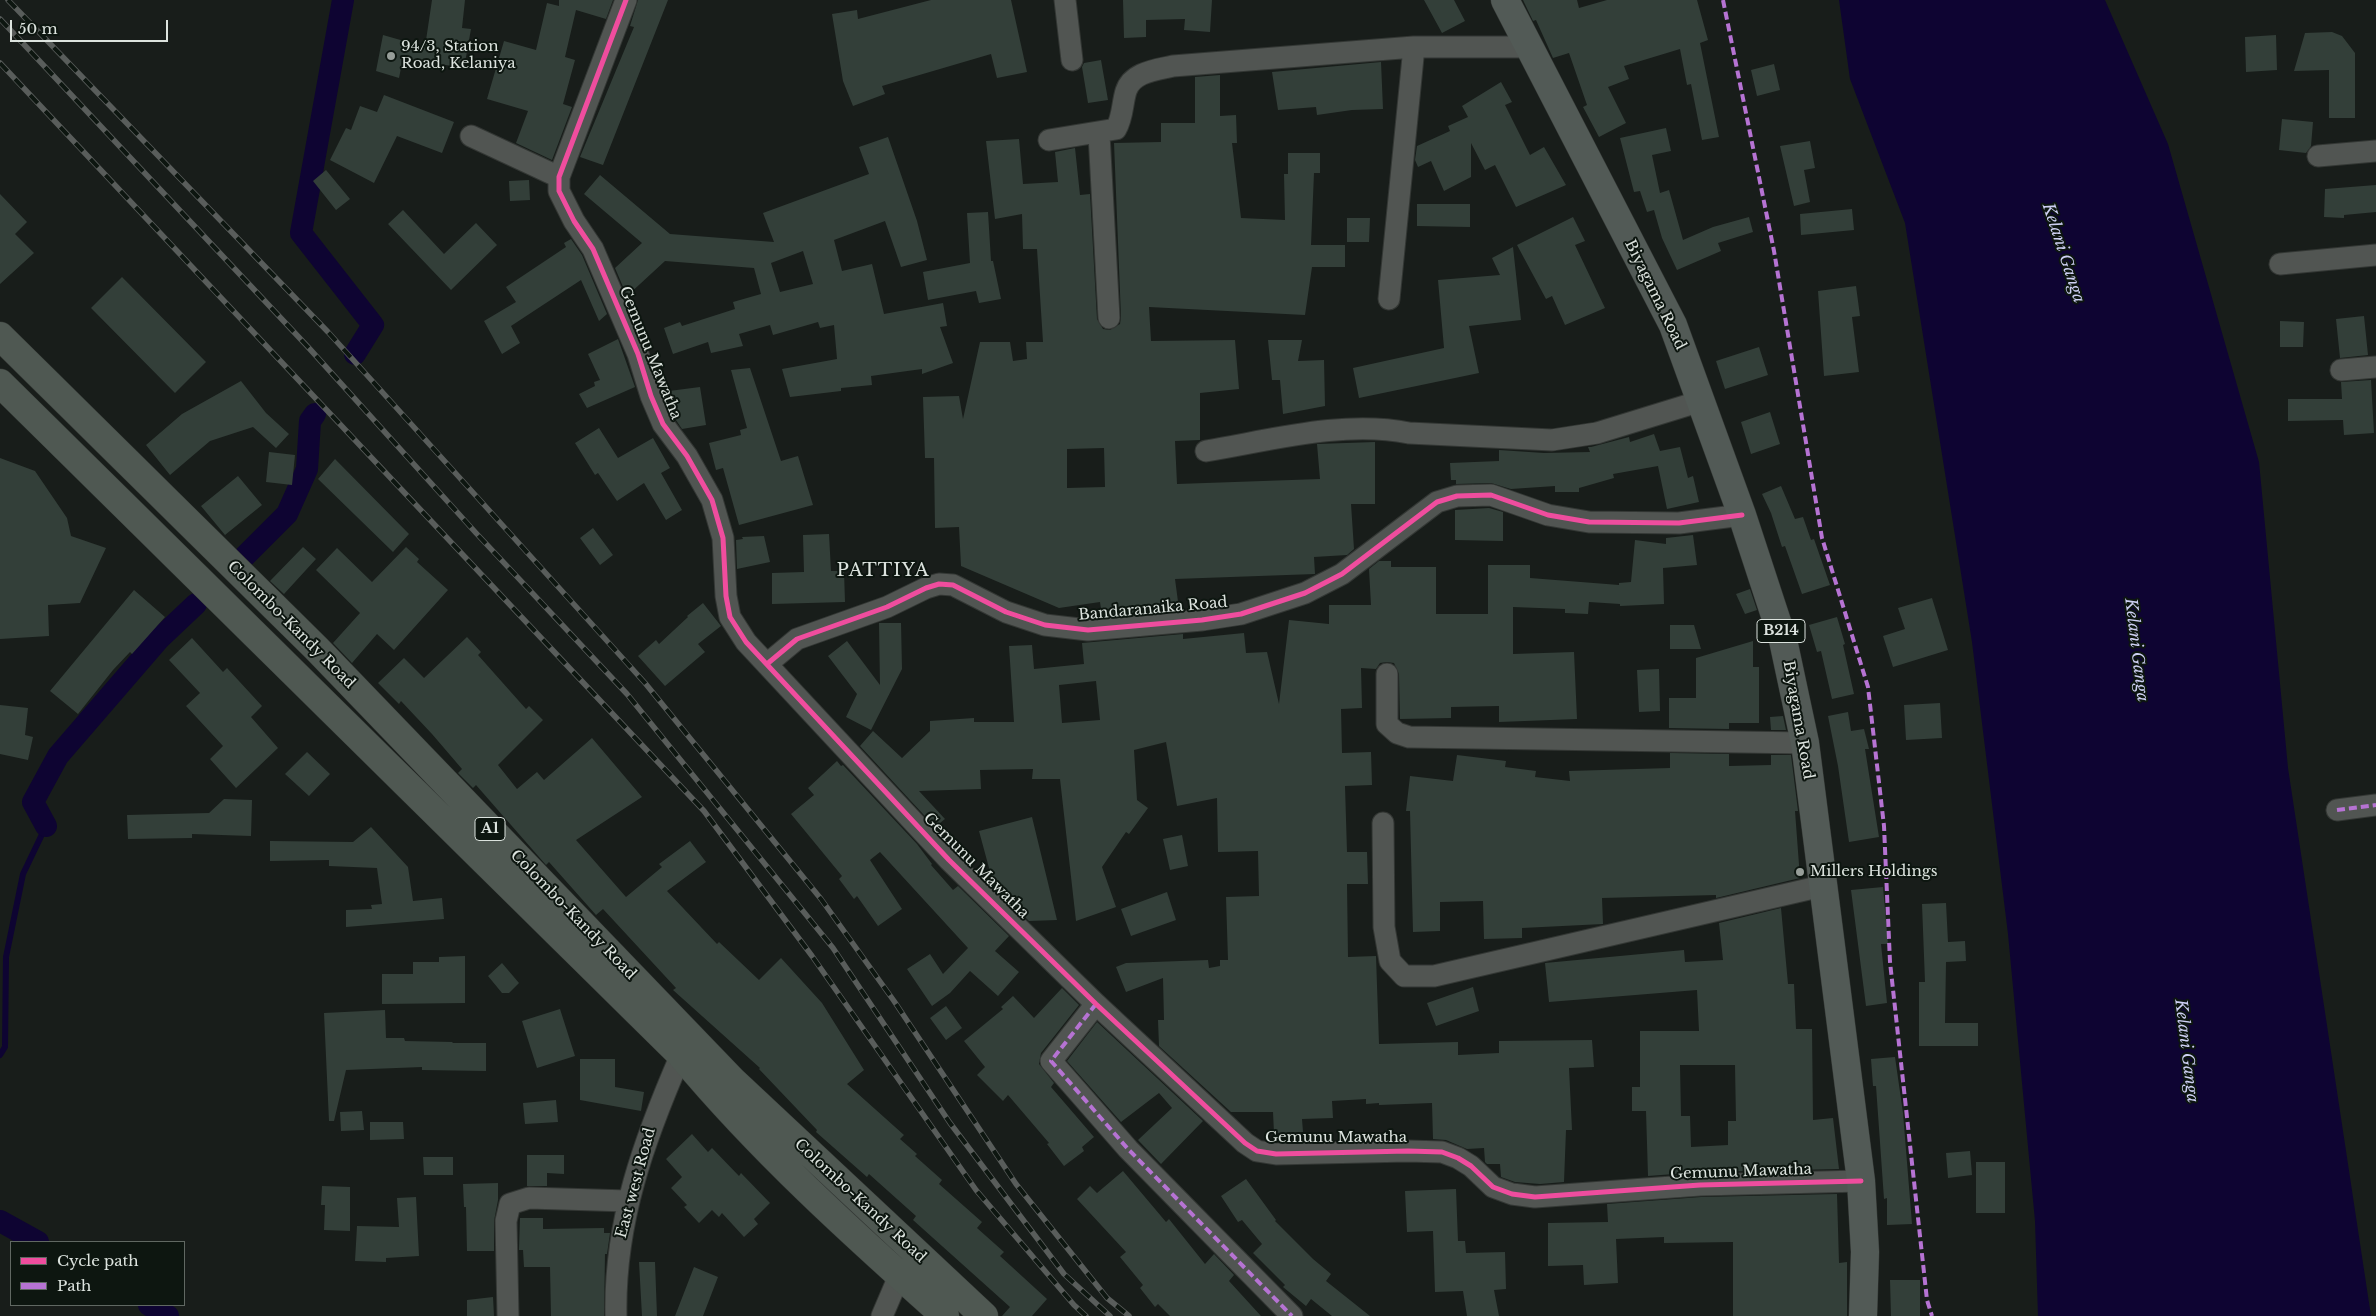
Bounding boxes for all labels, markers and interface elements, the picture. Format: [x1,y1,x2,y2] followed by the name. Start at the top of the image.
[12,10,170,42] scale bar
[18,19,58,38] text: 50 m
[401,38,516,73] place label: 94/3, Station Road, Kelaniya
[385,50,397,62] marker: 94/3, Station Road, Kelaniya
[2038,201,2088,305] water label: Kelani Ganga
[1621,237,1689,353] street label: Biyagama Road
[615,284,685,422] street label: Gemunu Mawatha
[223,557,359,693] street label: Colombo-Kandy Road
[836,560,930,582] district label: PATTIYA
[1078,594,1228,624] street label: Bandaranaika Road
[2120,597,2152,703] water label: Kelani Ganga
[1757,620,1805,642] road number: B214
[1779,659,1817,781] street label: Biyagama Road
[919,809,1033,923] street label: Gemunu Mawatha
[475,818,505,841] road number: A1
[506,846,640,984] street label: Colombo-Kandy Road
[1810,863,1938,881] place label: Millers Holdings
[1794,866,1806,878] marker: Millers Holdings
[2170,998,2202,1104] water label: Kelani Ganga
[613,1126,659,1240] street label: East west Road
[1265,1129,1407,1147] street label: Gemunu Mawatha
[791,1135,929,1267] street label: Colombo-Kandy Road
[1670,1161,1812,1183] street label: Gemunu Mawatha
[10,1241,185,1306] legend
[57,1251,139,1270] text: Cycle path
[57,1276,91,1295] text: Path

